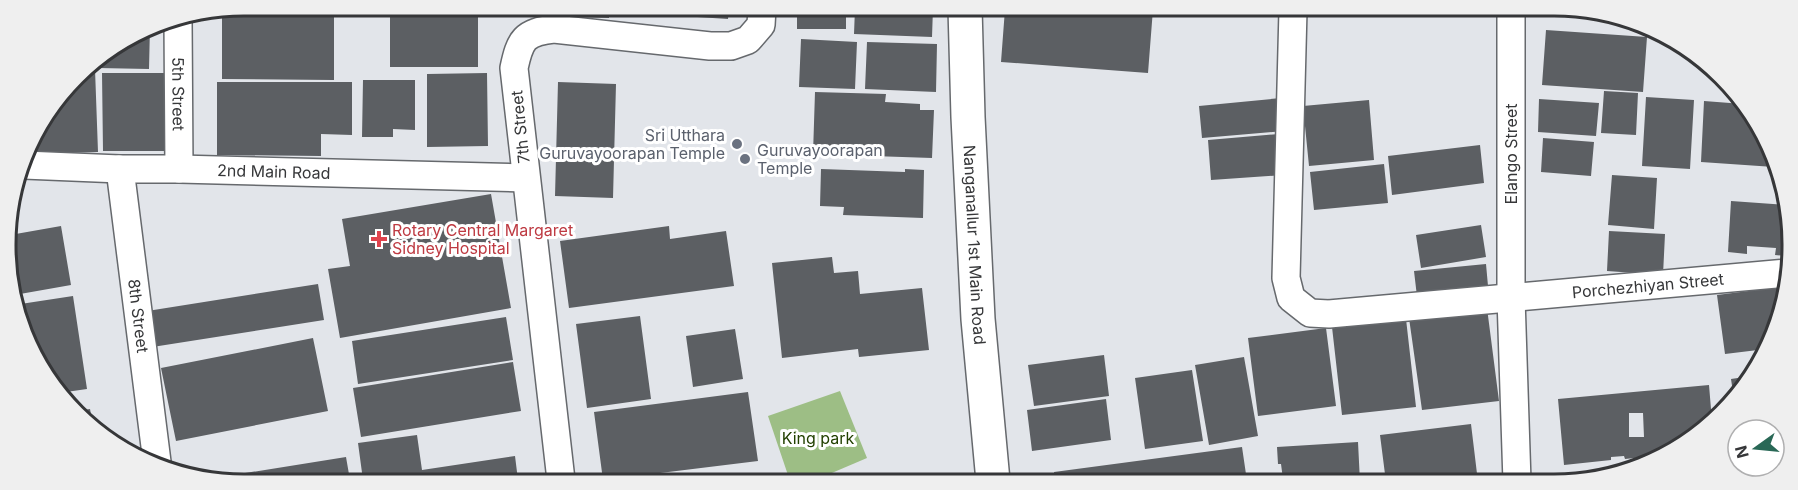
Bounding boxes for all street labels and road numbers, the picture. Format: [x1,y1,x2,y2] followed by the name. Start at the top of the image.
[168,57,189,131] street label: 5th Street
[506,89,534,165] street label: 7th Street
[1501,104,1521,204] street label: Elango Street
[959,144,990,346] street label: Nanganallur 1st Main Road
[217,160,331,183] street label: 2nd Main Road
[1571,269,1725,302] street label: Porchezhiyan Street
[124,278,153,354] street label: 8th Street

